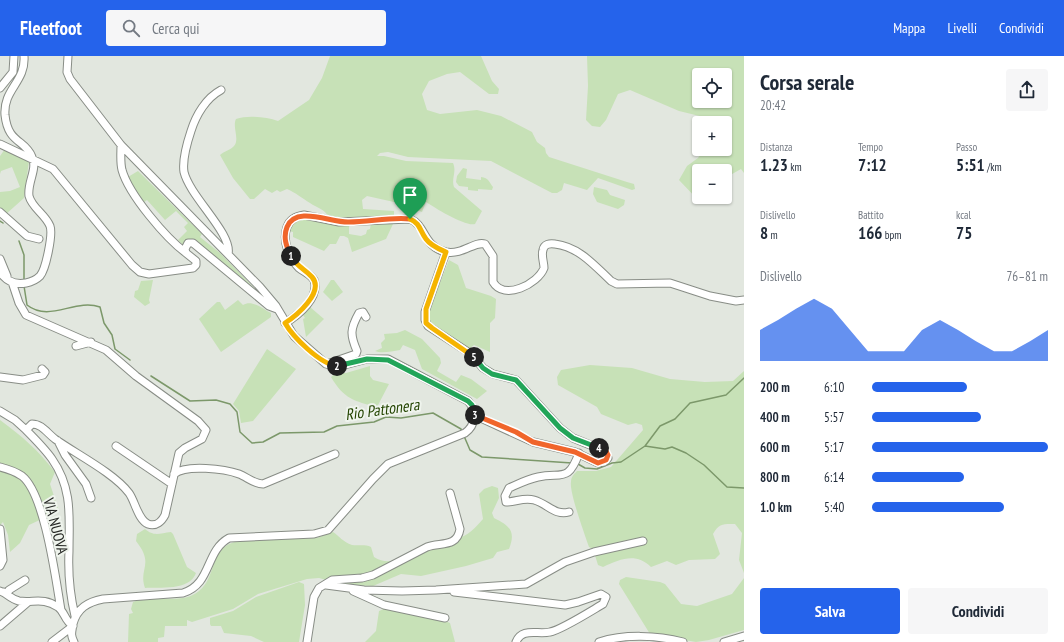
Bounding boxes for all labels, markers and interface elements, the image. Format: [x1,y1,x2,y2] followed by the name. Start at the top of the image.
[106,10,386,46] search box
[20,16,82,40] text: Fleetfoot
[120,17,142,39] icon: search
[152,19,199,38] text: Cerca qui
[893,19,925,37] text: Mappa
[947,19,977,37] text: Livelli
[999,19,1044,37] text: Condividi
[692,68,732,204] map controls
[692,68,732,108] button: locate
[760,68,854,96] text: Corsa serale
[1006,69,1048,111] button: share
[760,97,786,114] text: 20:42
[692,116,732,156] button: +
[760,140,793,154] text: Distanza
[858,140,883,154] text: Tempo
[956,140,977,154] text: Passo
[760,154,788,176] text: 1.23
[858,154,887,176] text: 7:12
[956,154,985,176] text: 5:51
[788,160,802,174] text: km
[985,160,1002,174] text: /km
[692,164,732,204] button: −
[393,178,427,219] pin
[399,184,421,206] icon: arrive
[760,208,796,222] text: Dislivello
[858,208,884,222] text: Battito
[956,208,971,222] text: kcal
[760,222,768,244] text: 8
[858,222,882,244] text: 166
[956,222,972,244] text: 75
[768,228,778,242] text: m
[882,228,901,242] text: bpm
[281,246,301,266] pin: 1
[288,249,294,263] text: 1
[760,268,802,285] text: Dislivello
[1006,268,1048,285] text: 76–81 m
[464,347,484,367] pin: 5
[471,350,477,364] text: 5
[327,356,347,376] pin: 2
[334,359,340,373] text: 2
[760,379,790,396] text: 200 m
[824,379,844,396] text: 6:10
[344,394,422,424] water label: Rio Pattonera
[465,405,485,425] pin: 3
[472,408,478,422] text: 3
[760,409,790,426] text: 400 m
[824,409,844,426] text: 5:57
[589,438,609,458] pin: 4
[760,439,790,456] text: 600 m
[824,439,844,456] text: 5:17
[596,441,602,455] text: 4
[760,469,790,486] text: 800 m
[824,469,844,486] text: 6:14
[39,495,73,557] street label: VIA NUOVA
[760,499,792,516] text: 1.0 km
[824,499,844,516] text: 5:40
[760,588,900,634] button: Salva
[908,588,1048,634] button: Condividi

